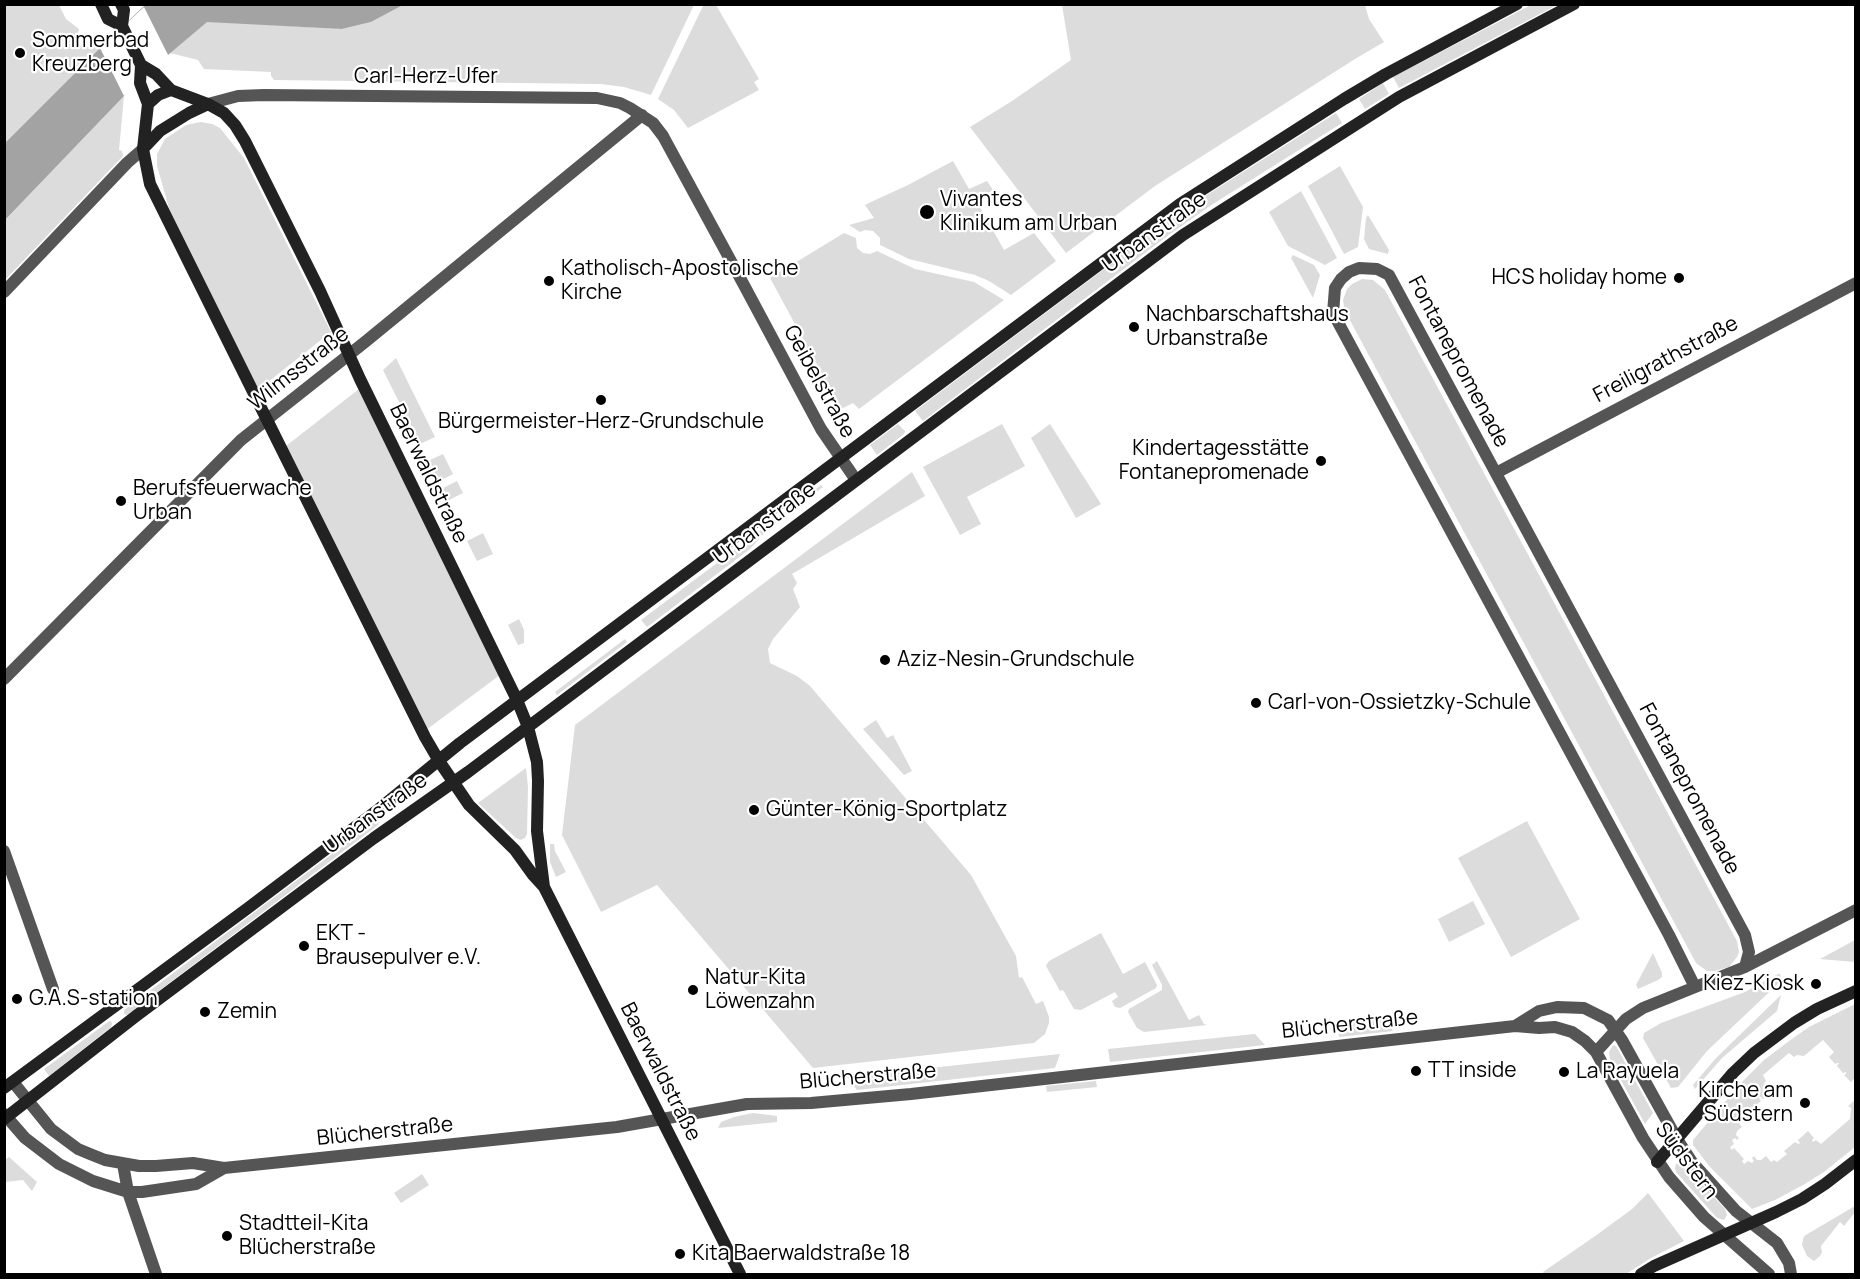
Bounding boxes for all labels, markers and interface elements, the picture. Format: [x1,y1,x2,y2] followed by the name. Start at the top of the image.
[32,28,149,78] place label: Sommerbad Kreuzberg
[13,46,27,60] marker: Sommerbad Kreuzberg
[354,64,498,90] street label: Carl-Herz-Ufer
[940,187,1117,237] place label: Vivantes Klinikum am Urban
[1098,187,1212,279] street label: Urbanstraße
[918,203,936,221] marker: Vivantes Klinikum am Urban
[561,256,798,306] place label: Katholisch-Apostolische Kirche
[1491,265,1667,291] place label: HCS holiday home
[1672,271,1686,285] marker: HCS holiday home
[1402,272,1514,452] street label: Fontanepromenade
[542,274,556,288] marker: Katholisch-Apostolische Kirche
[1146,302,1349,352] place label: Nachbarschaftshaus Urbanstraße
[1589,311,1743,409] street label: Freiligrathstraße
[1127,320,1141,334] marker: Nachbarschaftshaus Urbanstraße
[778,321,860,443] street label: Geibelstraße
[244,322,354,416] street label: Wilmsstraße
[594,393,608,407] marker: Bürgermeister-Herz-Grundschule
[383,400,473,548] street label: Baerwaldstraße
[438,409,764,435] place label: Bürgermeister-Herz-Grundschule
[1119,436,1309,486] place label: Kindertagesstätte Fontanepromenade
[1314,454,1328,468] marker: Kindertagesstätte Fontanepromenade
[133,476,312,526] place label: Berufsfeuerwache Urban
[709,477,821,571] street label: Urbanstraße
[114,494,128,508] marker: Berufsfeuerwache Urban
[897,647,1135,673] place label: Aziz-Nesin-Grundschule
[878,653,892,667] marker: Aziz-Nesin-Grundschule
[1268,690,1531,716] place label: Carl-von-Ossietzky-Schule
[1249,696,1263,710] marker: Carl-von-Ossietzky-Schule
[1633,699,1745,879] street label: Fontanepromenade
[319,768,433,860] street label: Urbanstraße
[766,797,1007,823] place label: Günter-König-Sportplatz
[747,803,761,817] marker: Günter-König-Sportplatz
[316,921,481,971] place label: EKT - Brausepulver e.V.
[297,939,311,953] marker: EKT - Brausepulver e.V.
[705,965,815,1015] place label: Natur-Kita Löwenzahn
[1703,971,1804,997] place label: Kiez-Kiosk
[1809,977,1823,991] marker: Kiez-Kiosk
[686,983,700,997] marker: Natur-Kita Löwenzahn
[29,986,158,1012] place label: G.A.S-station
[10,992,24,1006] marker: G.A.S-station
[217,999,277,1025] place label: Zemin
[614,999,706,1145] street label: Baerwaldstraße
[198,1005,212,1019] marker: Zemin
[1281,1005,1419,1045] street label: Blücherstraße
[799,1058,937,1096] street label: Blücherstraße
[1428,1058,1517,1084] place label: TT inside
[1576,1059,1679,1085] place label: La Rayuela
[1409,1064,1423,1078] marker: TT inside
[1557,1065,1571,1079] marker: La Rayuela
[1698,1078,1793,1128] place label: Kirche am Südstern
[1798,1096,1812,1110] marker: Kirche am Südstern
[316,1112,454,1152] street label: Blücherstraße
[1649,1118,1723,1204] street label: Südstern
[239,1211,376,1261] place label: Stadtteil-Kita Blücherstraße
[220,1229,234,1243] marker: Stadtteil-Kita Blücherstraße
[692,1241,910,1267] place label: Kita Baerwaldstraße 18
[673,1247,687,1261] marker: Kita Baerwaldstraße 18

